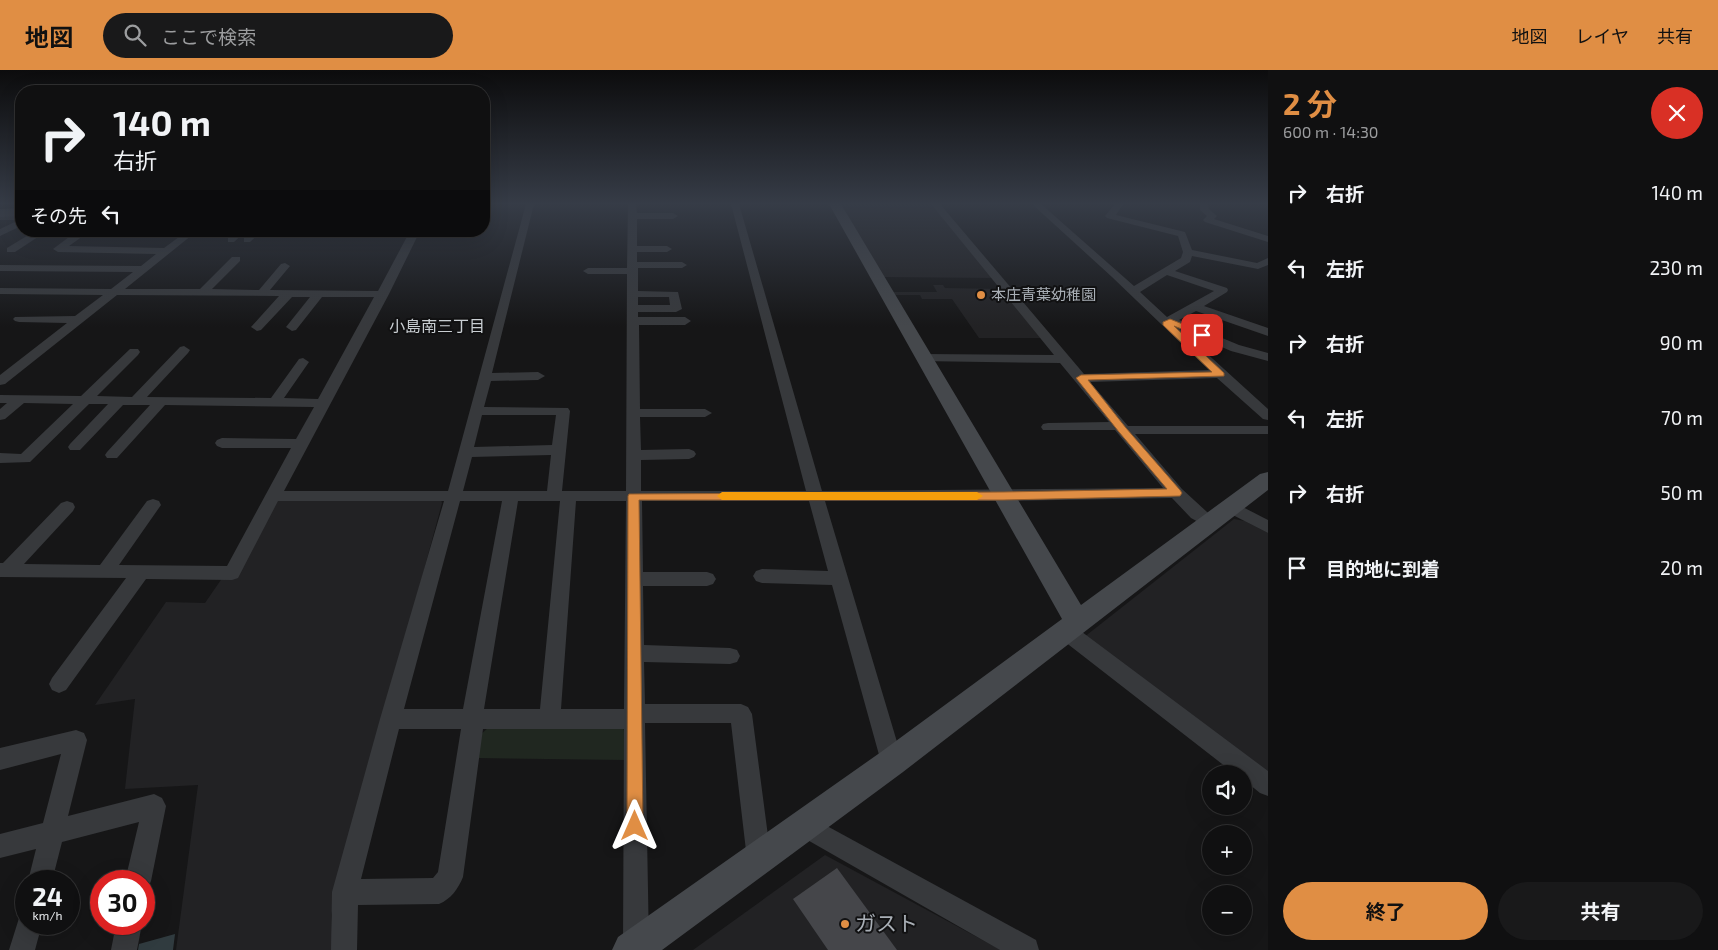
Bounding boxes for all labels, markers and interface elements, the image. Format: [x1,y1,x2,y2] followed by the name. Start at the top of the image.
[103,13,453,58] search box
[121,21,149,49] icon: search
[25,22,73,51] text: 地図
[161,25,256,48] text: ここで検索
[1512,25,1548,47] text: 地図
[1576,25,1629,47] text: レイヤ
[1657,25,1693,47] text: 共有
[1283,85,1337,121] text: 2 分
[1651,87,1703,139] button: close
[113,101,211,143] text: 140 m
[30,105,95,170] icon: right
[1283,122,1378,141] text: 600 m · 14:30
[113,147,157,173] text: 右折
[1283,179,1311,207] icon: right
[1651,181,1703,204] text: 140 m
[1326,182,1364,205] text: 右折
[97,200,125,228] icon: left
[30,204,87,227] text: その先
[1283,254,1311,282] icon: left
[1649,256,1703,279] text: 230 m
[1326,257,1364,280] text: 左折
[991,285,1096,303] place label: 本庄青葉幼稚園
[975,289,987,301] marker: 本庄青葉幼稚園
[1181,314,1223,356] pin
[389,316,485,335] district label: 小島南三丁目
[1188,321,1216,349] icon: arrive
[1283,329,1311,357] icon: right
[1660,331,1703,354] text: 90 m
[1326,332,1364,355] text: 右折
[1283,404,1311,432] icon: left
[1661,406,1703,429] text: 70 m
[1326,407,1364,430] text: 左折
[1283,479,1311,507] icon: right
[1660,481,1703,504] text: 50 m
[1326,482,1364,505] text: 右折
[1283,554,1311,582] icon: arrive
[1660,556,1703,579] text: 20 m
[1326,557,1440,580] text: 目的地に到着
[1202,765,1252,935] map controls
[1202,765,1252,815] button: sound
[608,799,660,851] position arrow
[1202,825,1252,875] button: +
[90,870,155,935] speed limit sign: 30
[32,881,63,911] text: 24
[1283,882,1488,940] button: 終了
[1498,882,1703,940] button: 共有
[1202,885,1252,935] button: −
[33,908,62,922] text: km/h
[855,910,918,935] place label: ガスト
[839,918,851,930] marker: ガスト

